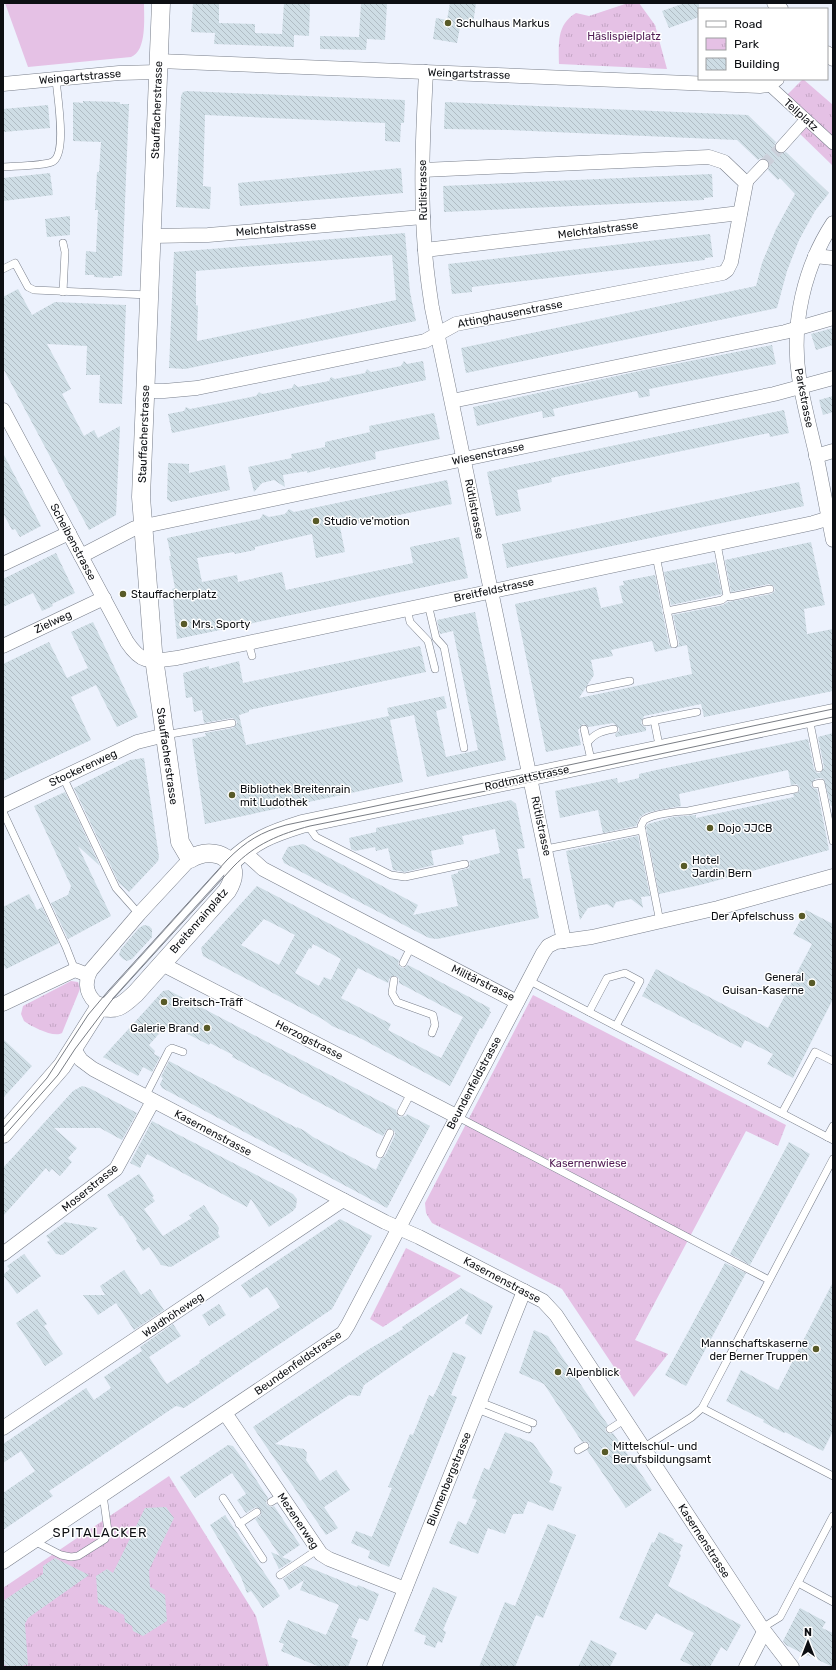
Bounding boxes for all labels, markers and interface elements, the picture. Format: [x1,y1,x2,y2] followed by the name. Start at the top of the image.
[698,8,828,80] legend
[456,17,550,30] place label: Schulhaus Markus
[734,17,762,31] text: Road
[443,18,453,28] marker: Schulhaus Markus
[587,30,661,43] park label: Häslispielplatz
[734,37,760,51] text: Park
[734,57,780,71] text: Building
[149,61,165,159] street label: Stauffacherstrasse
[427,66,511,82] street label: Weingartstrasse
[38,67,122,87] street label: Weingartstrasse
[781,96,821,134] street label: Tellplatz
[416,159,430,221] street label: Rütlistrasse
[235,219,317,239] street label: Melchtalstrasse
[557,219,639,241] street label: Melchtalstrasse
[456,297,564,331] street label: Attinghausenstrasse
[792,367,816,429] street label: Parkstrasse
[136,385,152,483] street label: Stauffacherstrasse
[451,440,525,468] street label: Wiesenstrasse
[462,478,486,540] street label: Rütlistrasse
[47,501,99,583] street label: Scheibenstrasse
[324,515,410,528] place label: Studio ve'motion
[311,516,321,526] marker: Studio ve'motion
[453,575,535,605] street label: Breitfeldstrasse
[131,588,217,601] place label: Stauffacherplatz
[118,589,128,599] marker: Stauffacherplatz
[32,608,74,636] street label: Zielweg
[192,618,250,631] place label: Mrs. Sporty
[179,619,189,629] marker: Mrs. Sporty
[154,707,180,805] street label: Stauffacherstrasse
[47,747,119,789] street label: Stockerenweg
[484,763,570,793] street label: Rodtmattstrasse
[240,783,350,809] place label: Bibliothek Breitenrain mit Ludothek
[227,790,237,800] marker: Bibliothek Breitenrain mit Ludothek
[528,795,554,857] street label: Rütlistrasse
[718,822,772,835] place label: Dojo JJCB
[705,823,715,833] marker: Dojo JJCB
[692,854,752,880] place label: Hotel Jardin Bern
[679,861,689,871] marker: Hotel Jardin Bern
[167,885,231,956] street label: Breitenrainplatz
[711,910,794,923] place label: Der Apfelschuss
[797,911,807,921] marker: Der Apfelschuss
[449,962,517,1004] street label: Militärstrasse
[722,971,804,997] place label: General Guisan-Kaserne
[807,978,817,988] marker: General Guisan-Kaserne
[172,996,243,1009] place label: Breitsch-Träff
[159,997,169,1007] marker: Breitsch-Träff
[273,1017,345,1063] street label: Herzogstrasse
[130,1022,199,1035] place label: Galerie Brand
[202,1023,212,1033] marker: Galerie Brand
[444,1034,504,1132] street label: Beundenfeldstrasse
[172,1107,254,1159] street label: Kasernenstrasse
[549,1157,627,1170] park label: Kasernenwiese
[59,1161,121,1215] street label: Moserstrasse
[461,1254,543,1306] street label: Kasernenstrasse
[140,1290,206,1340] street label: Waldhöheweg
[252,1328,344,1398] street label: Beundenfeldstrasse
[701,1337,808,1363] place label: Mannschaftskaserne der Berner Truppen
[811,1344,821,1354] marker: Mannschaftskaserne der Berner Truppen
[566,1366,619,1379] place label: Alpenblick
[553,1367,563,1377] marker: Alpenblick
[424,1430,474,1528] street label: Blumenbergstrasse
[613,1440,712,1466] place label: Mittelschul- und Berufsbildungsamt
[600,1447,610,1457] marker: Mittelschul- und Berufsbildungsamt
[274,1490,322,1552] street label: Mezenerweg
[675,1502,733,1580] street label: Kasernenstrasse
[53,1525,147,1540] district label: SPITALACKER
[788,1622,828,1662] north arrow
[804,1626,812,1639] text: N

